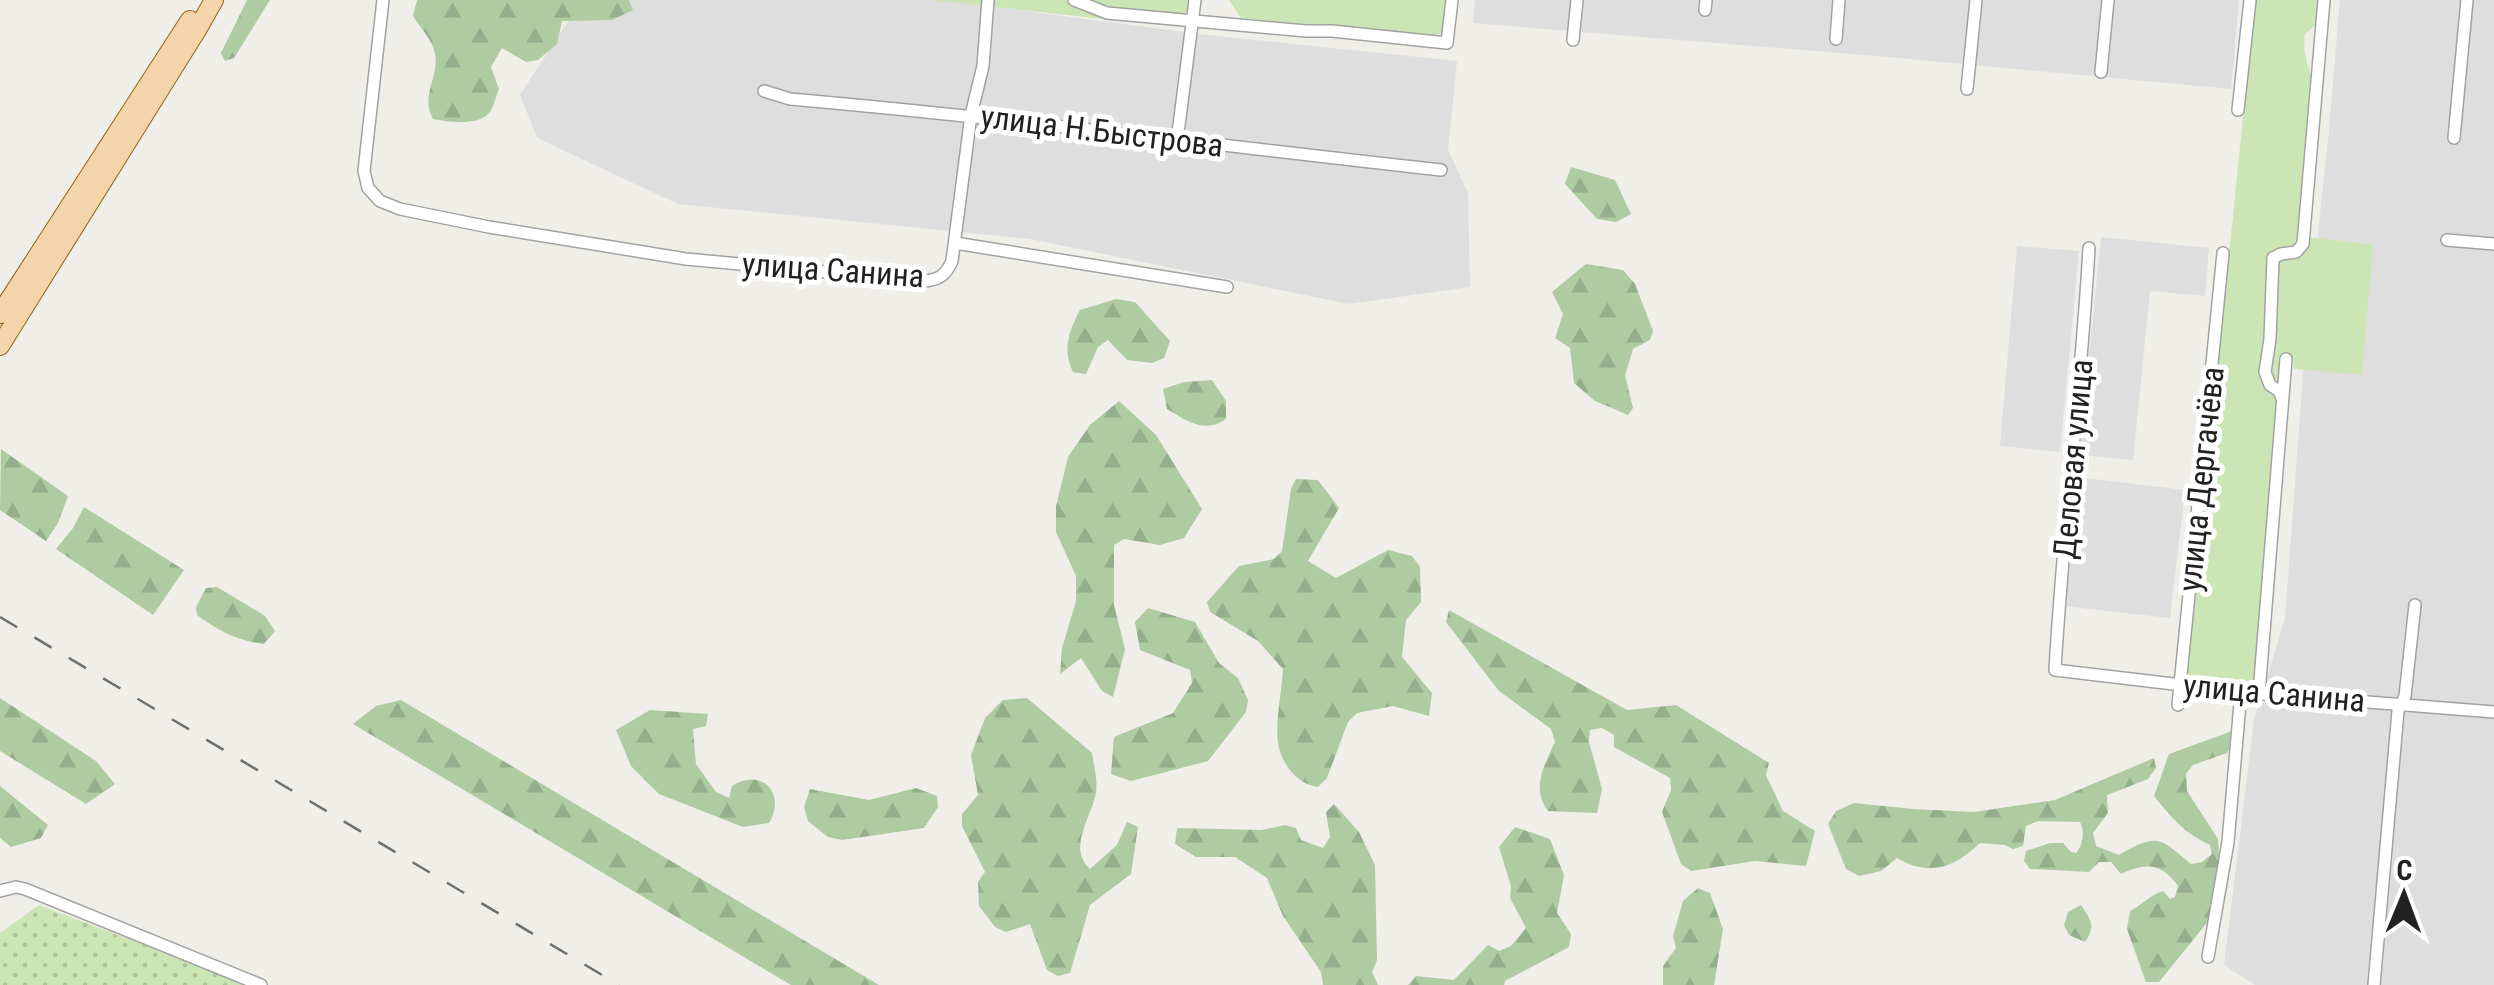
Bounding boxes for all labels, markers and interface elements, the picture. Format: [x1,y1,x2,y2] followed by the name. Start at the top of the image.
[979,97,1225,165] street label: улица Н.Быстрова
[741,245,925,295] street label: улица Санина
[2045,358,2101,560] street label: Деловая улица
[2170,365,2232,593] street label: улица Дергачёва
[2181,666,2367,720] street label: улица Санина
[2354,845,2454,945] north arrow
[2396,854,2413,887] text: С

